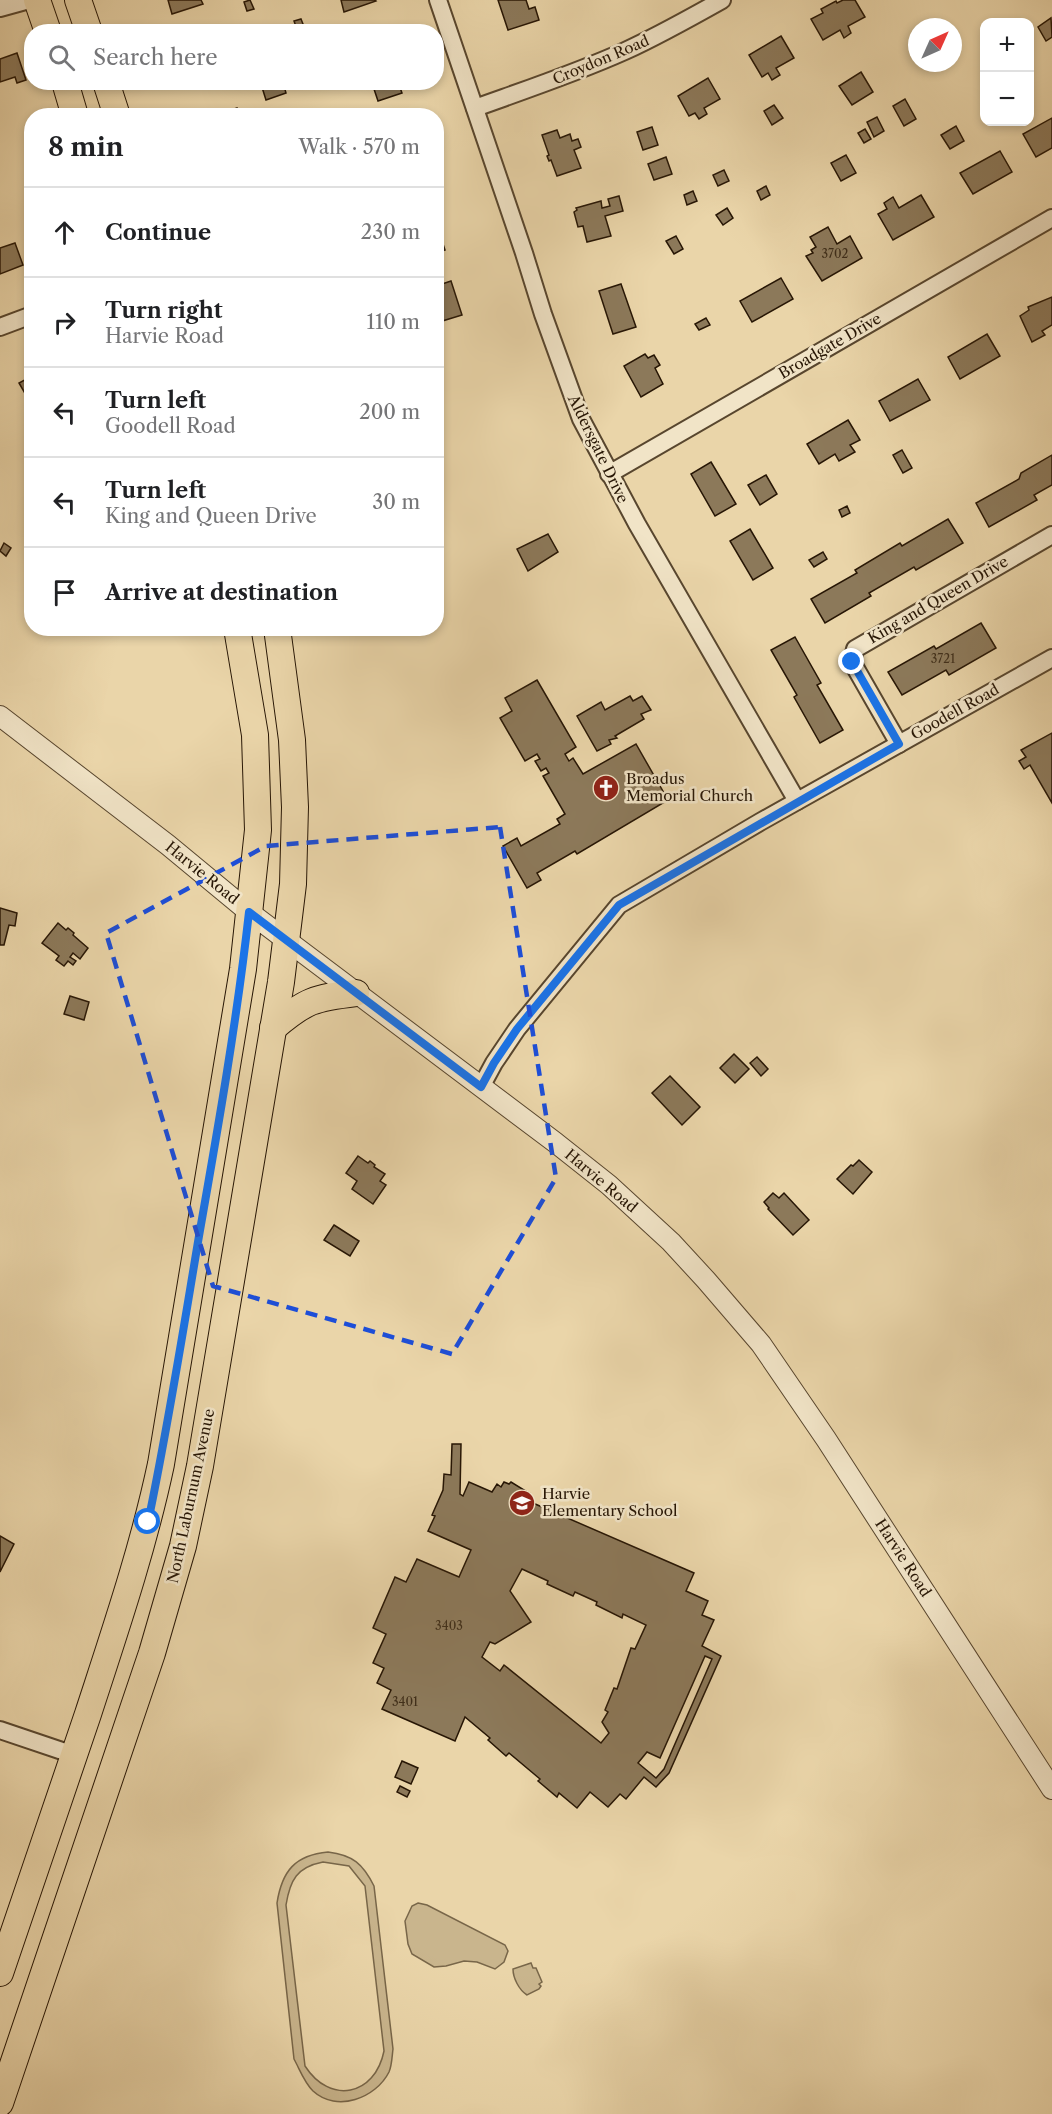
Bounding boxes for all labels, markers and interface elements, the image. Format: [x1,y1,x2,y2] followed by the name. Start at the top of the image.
[908,18,962,72] north arrow
[980,18,1034,126] map controls
[980,18,1034,72] button: +
[24,24,444,90] search box
[550,31,652,88] street label: Croydon Road
[45,41,78,74] icon: search
[93,44,218,71] text: Search here
[980,72,1034,126] button: −
[48,131,124,163] text: 8 min
[299,135,420,159] text: Walk · 570 m
[48,216,81,249] icon: ahead
[105,219,211,246] text: Continue
[361,220,420,244] text: 230 m
[821,246,849,261] house number: 3702
[105,297,223,324] text: Turn right
[48,306,81,339] icon: right
[775,309,884,383] street label: Broadgate Drive
[367,310,420,334] text: 110 m
[105,324,224,348] text: Harvie Road
[105,387,206,414] text: Turn left
[564,391,633,506] street label: Aldersgate Drive
[48,396,81,429] icon: left
[359,400,420,424] text: 200 m
[105,414,236,438] text: Goodell Road
[105,477,206,504] text: Turn left
[48,486,81,519] icon: left
[372,490,420,514] text: 30 m
[105,504,317,528] text: King and Queen Drive
[864,552,1011,648] street label: King and Queen Drive
[48,576,81,609] icon: arrive
[105,579,338,606] text: Arrive at destination
[838,648,864,674] route end
[931,651,955,666] house number: 3721
[907,679,1002,744] street label: Goodell Road
[626,769,754,805] place label: Broadus Memorial Church
[591,773,621,803] church icon: Broadus Memorial Church
[162,837,243,908] street label: Harvie Road
[561,1145,642,1217] street label: Harvie Road
[163,1407,218,1585] street label: North Laburnum Avenue
[542,1484,678,1520] place label: Harvie Elementary School
[507,1488,537,1518] school or university icon: Harvie Elementary School
[134,1508,160,1534] route start
[871,1515,936,1600] street label: Harvie Road
[435,1618,463,1633] house number: 3403
[392,1694,418,1709] house number: 3401

